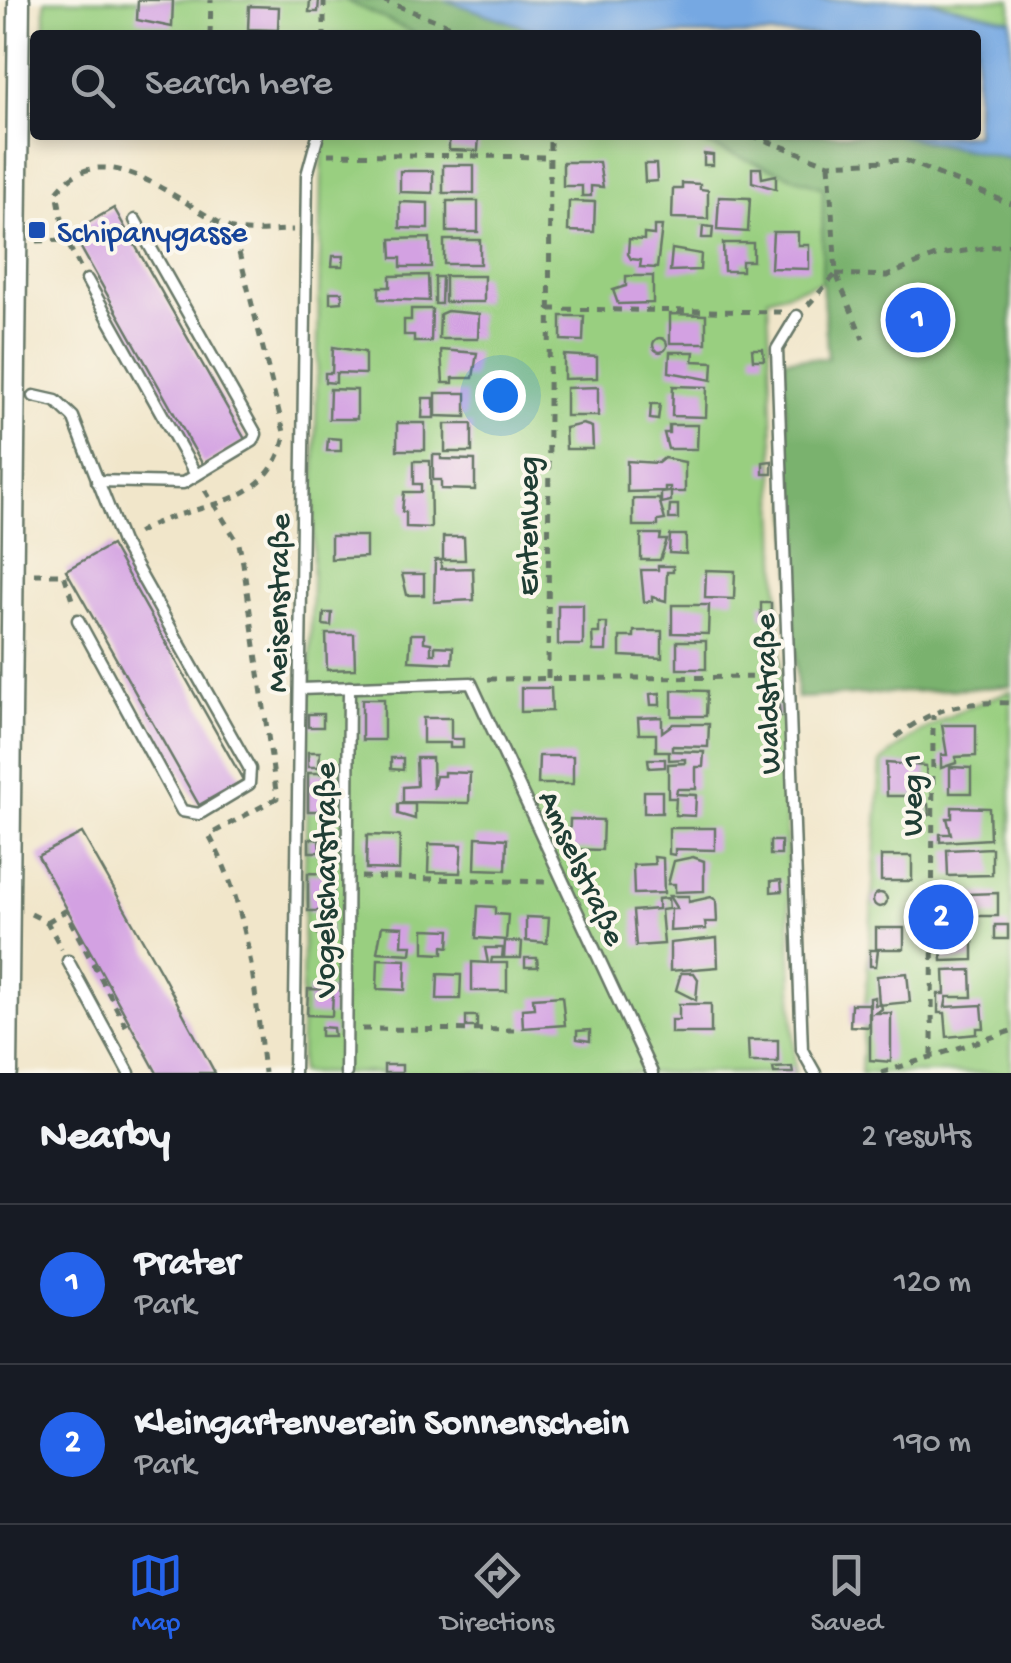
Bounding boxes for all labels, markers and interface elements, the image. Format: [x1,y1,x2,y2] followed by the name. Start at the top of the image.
[30,30,981,140] search box
[65,58,120,113] icon: search
[145,63,332,107] text: Search here
[57,216,248,254] place label: Schipanygasse
[26,219,48,241] marker: Schipanygasse
[886,282,950,358] pin: 1
[475,370,526,421] your location
[512,456,550,596] street label: Entenweg
[260,513,302,693] street label: Meisenstraße
[748,612,792,775] street label: Waldstraße
[896,754,934,836] street label: Weg 1
[309,762,347,999] street label: Vogelscharstraße
[527,785,632,953] street label: Amselstraße
[908,880,974,954] pin: 2
[40,1114,170,1163] text: Nearby
[861,1119,971,1157] text: 2 results
[135,1243,239,1287] text: Prater
[66,1265,79,1303] text: 1
[894,1265,971,1303] text: 120 m
[135,1287,196,1325] text: Park
[135,1403,629,1447] text: Kleingartenverein Sonnenschein
[65,1425,80,1463] text: 2
[894,1425,971,1463] text: 190 m
[135,1447,196,1485] text: Park
[128,1548,183,1641] tab: Map
[440,1548,554,1641] tab: Directions
[811,1548,883,1641] tab: Saved

